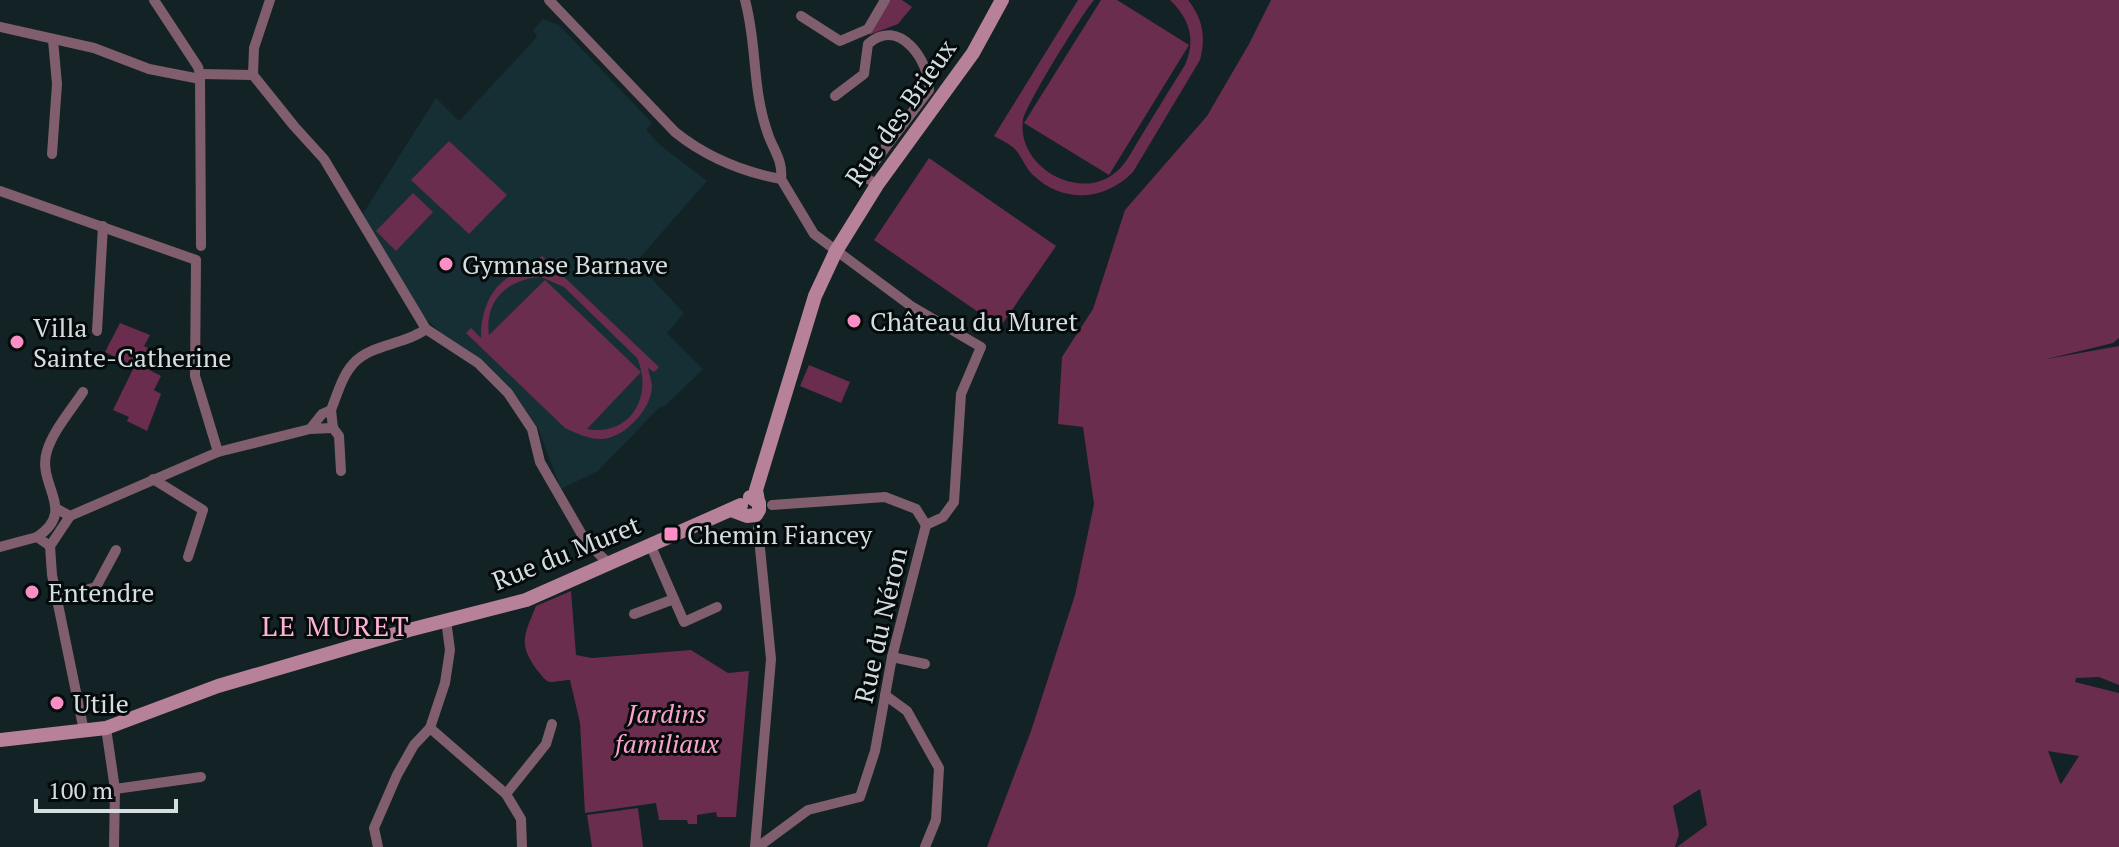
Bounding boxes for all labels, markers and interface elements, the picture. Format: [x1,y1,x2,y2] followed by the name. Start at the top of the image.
[837,32,963,192] street label: Rue des Brieux
[462,247,668,281] place label: Gymnase Barnave
[437,255,455,273] marker: Gymnase Barnave
[870,304,1078,338] place label: Château du Muret
[33,310,231,374] place label: Villa Sainte-Catherine
[845,312,863,330] marker: Château du Muret
[8,333,26,351] marker: Villa Sainte-Catherine
[487,507,645,597] street label: Rue du Muret
[687,517,873,551] place label: Chemin Fiancey
[662,525,680,543] marker: Chemin Fiancey
[846,544,914,706] street label: Rue du Néron
[48,575,154,609] place label: Entendre
[23,583,41,601] marker: Entendre
[261,607,411,644] district label: LE MURET
[73,686,129,720] place label: Utile
[48,694,66,712] marker: Utile
[613,696,720,760] park label: Jardins familiaux
[36,763,176,813] scale bar
[48,774,113,806] text: 100 m

